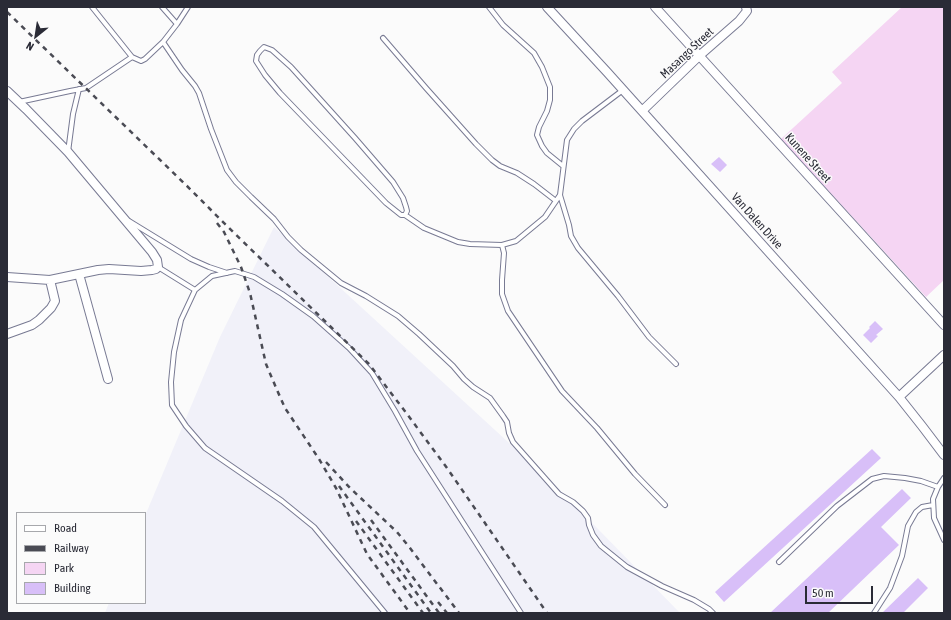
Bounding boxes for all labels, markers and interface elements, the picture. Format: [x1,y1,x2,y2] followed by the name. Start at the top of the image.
[16,16,56,56] north arrow
[657,25,717,81] street label: Masango Street
[24,40,36,53] text: N
[782,130,834,186] street label: Kunene Street
[728,190,786,252] street label: Van Dalen Drive
[16,512,146,604] legend
[54,521,77,535] text: Road
[54,541,89,555] text: Railway
[54,561,74,575] text: Park
[807,578,875,604] scale bar
[54,581,91,595] text: Building
[812,586,834,600] text: 50 m

